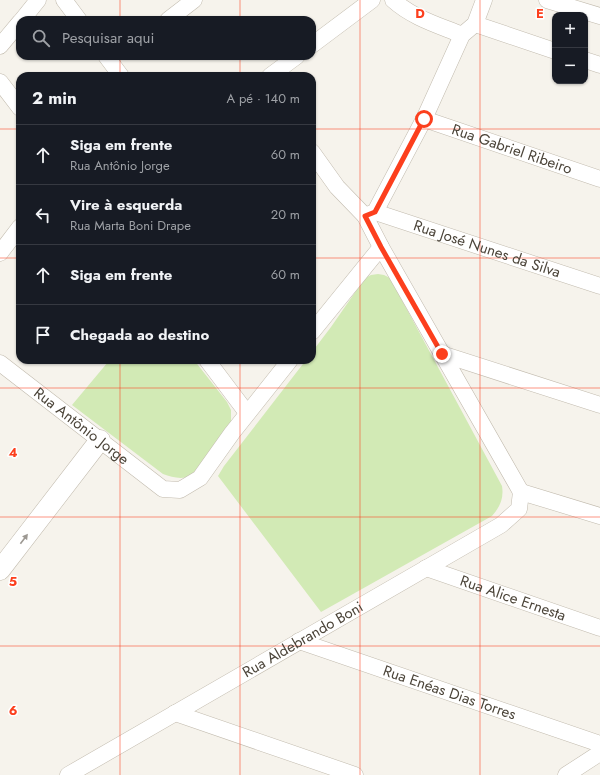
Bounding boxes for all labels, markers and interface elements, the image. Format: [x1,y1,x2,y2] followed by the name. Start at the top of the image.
[415,4,425,23] text: D
[536,4,544,23] text: E
[552,12,588,84] map controls
[552,12,588,48] button: +
[16,16,316,60] search box
[30,27,52,49] icon: search
[62,27,154,49] text: Pesquisar aqui
[552,48,588,84] button: −
[32,86,77,110] text: 2 min
[226,89,300,108] text: A pé · 140 m
[415,110,433,128] route start
[449,118,575,180] street label: Rua Gabriel Ribeiro
[70,134,172,156] text: Siga em frente
[32,144,54,166] icon: ahead
[271,145,300,164] text: 60 m
[70,156,170,175] text: Rua Antônio Jorge
[70,194,182,216] text: Vire à esquerda
[32,204,54,226] icon: left
[271,205,300,224] text: 20 m
[411,214,563,283] street label: Rua José Nunes da Silva
[70,216,191,235] text: Rua Marta Boni Drape
[32,264,54,286] icon: ahead
[70,264,172,286] text: Siga em frente
[271,265,300,284] text: 60 m
[32,324,54,346] icon: arrive
[70,324,209,346] text: Chegada ao destino
[433,345,451,363] route end
[29,382,134,470] street label: Rua Antônio Jorge
[8,443,18,462] text: 4
[19,533,28,544] one-way arrow
[457,570,569,626] street label: Rua Alice Ernesta
[9,572,17,591] text: 5
[238,596,367,683] street label: Rua Aldebrando Boni
[380,660,519,725] street label: Rua Enéas Dias Torres
[9,701,18,720] text: 6

